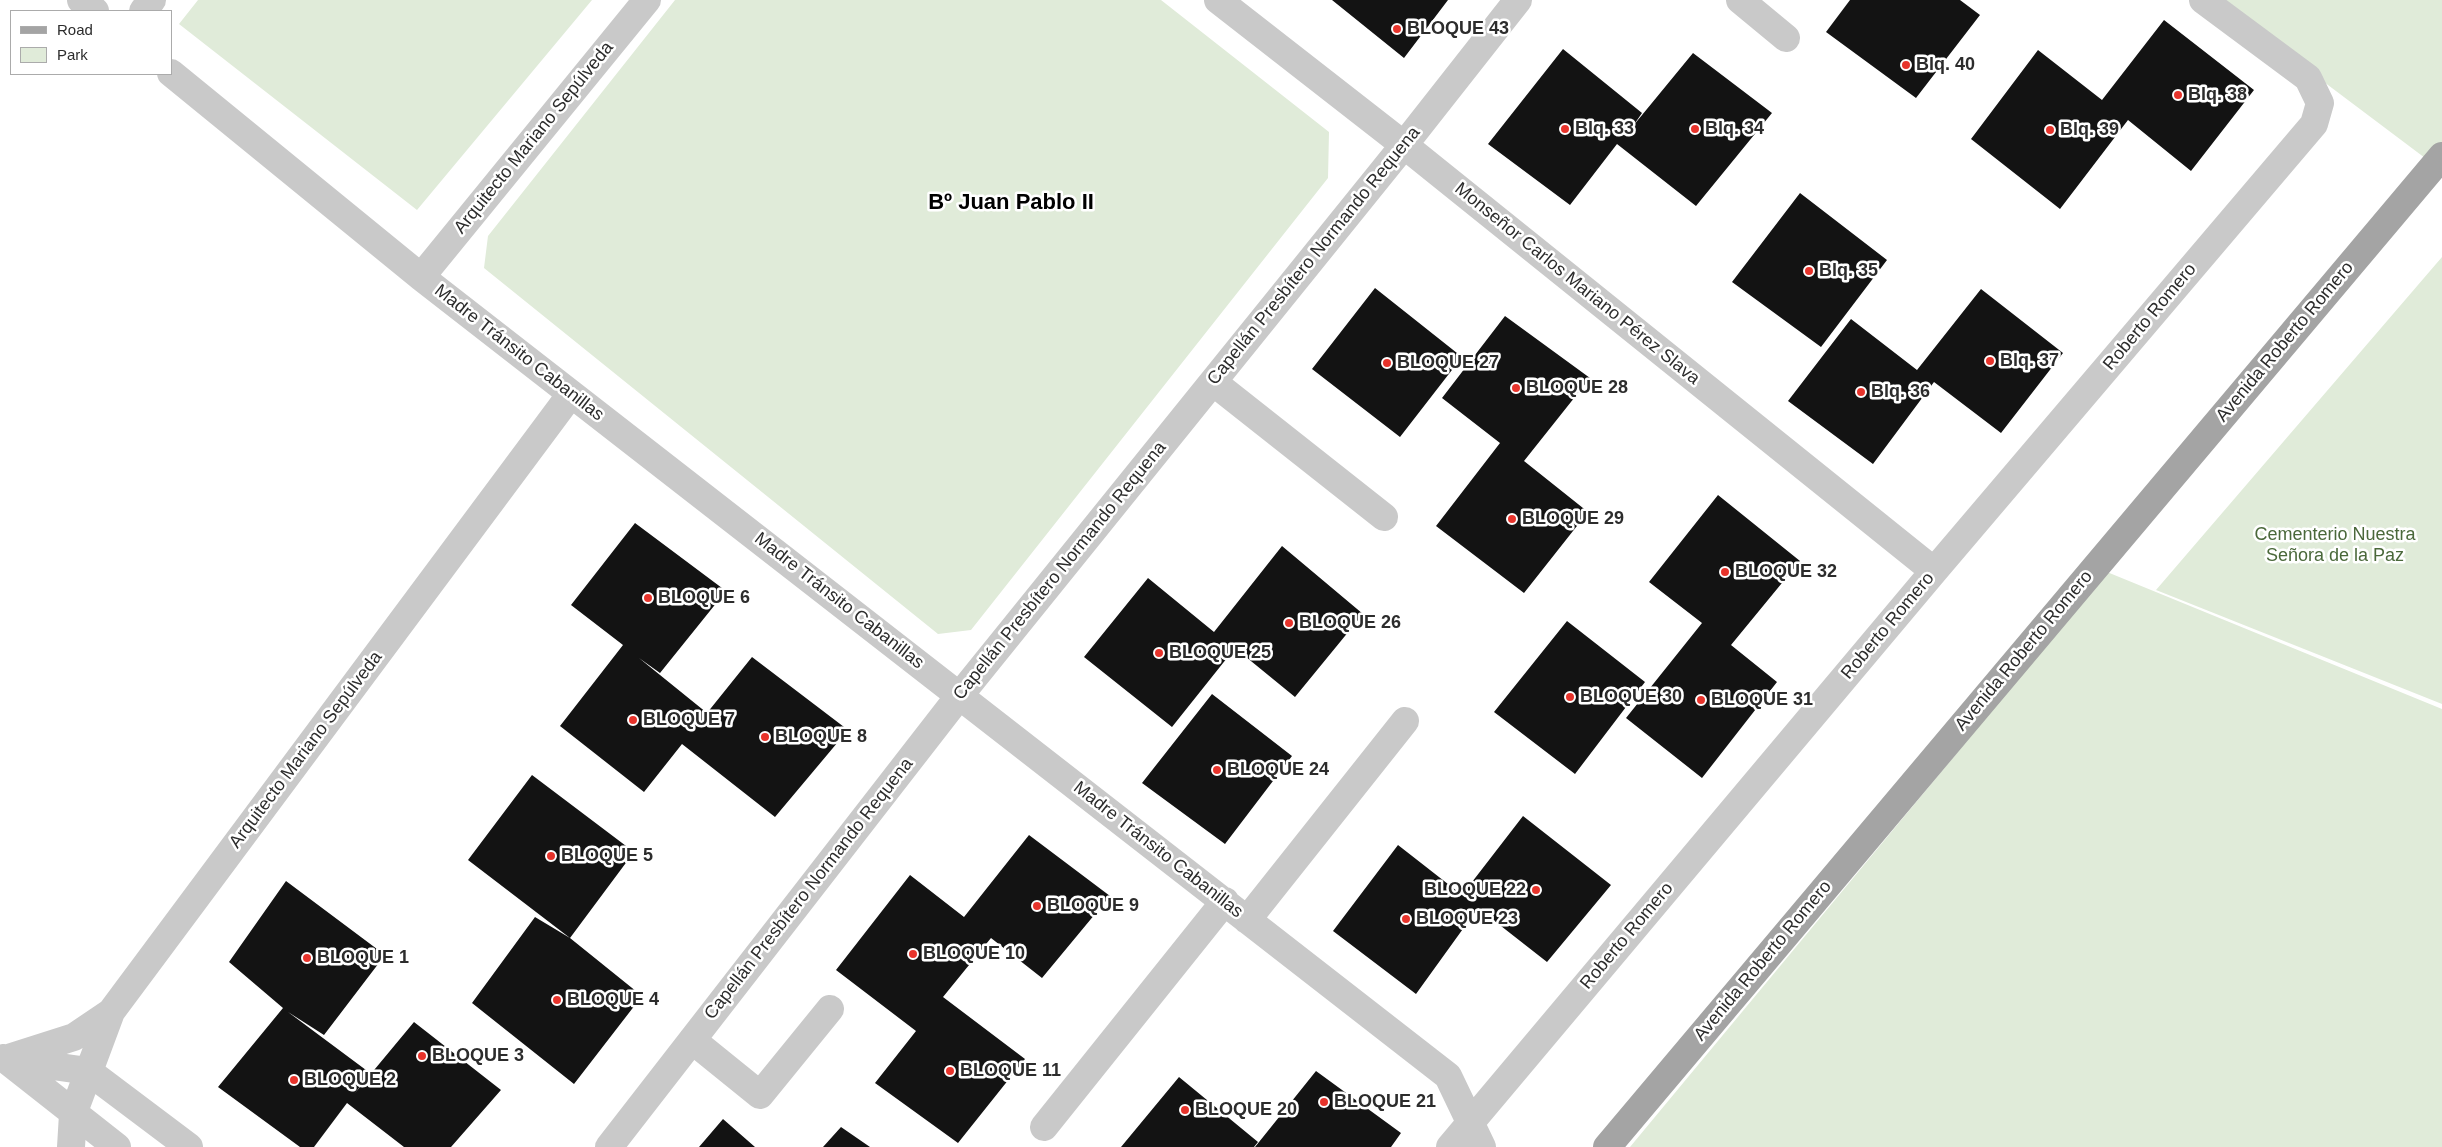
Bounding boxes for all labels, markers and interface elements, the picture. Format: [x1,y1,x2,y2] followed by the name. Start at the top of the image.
[10,10,172,75] legend
[1407,18,1509,40] place label: BLOQUE 43
[57,21,93,38] text: Road
[1391,23,1403,35] marker: BLOQUE 43
[450,38,618,238] street label: Arquitecto Mariano Sepúlveda
[57,46,88,63] text: Park
[1916,54,1975,76] place label: Blq. 40
[1900,59,1912,71] marker: Blq. 40
[2188,84,2247,106] place label: Blq. 38
[2172,89,2184,101] marker: Blq. 38
[1575,118,1634,140] place label: Blq. 33
[1705,118,1764,140] place label: Blq. 34
[2060,119,2119,141] place label: Blq. 39
[1203,122,1425,390] street label: Capellán Presbítero Normando Requena
[1559,123,1571,135] marker: Blq. 33
[1689,123,1701,135] marker: Blq. 34
[2044,124,2056,136] marker: Blq. 39
[1450,178,1704,390] street label: Monseñor Carlos Mariano Pérez Slava
[928,190,1094,216] district label: Bº Juan Pablo II
[2212,257,2358,427] street label: Avenida Roberto Romero
[2099,259,2201,375] street label: Roberto Romero
[1819,260,1878,282] place label: Blq. 35
[1803,265,1815,277] marker: Blq. 35
[430,280,608,426] street label: Madre Tránsito Cabanillas
[2000,350,2059,372] place label: Blq. 37
[1397,352,1499,374] place label: BLOQUE 27
[1984,355,1996,367] marker: Blq. 37
[1381,357,1393,369] marker: BLOQUE 27
[1526,377,1628,399] place label: BLOQUE 28
[1871,381,1930,403] place label: Blq. 36
[1510,382,1522,394] marker: BLOQUE 28
[1855,386,1867,398] marker: Blq. 36
[949,437,1171,705] street label: Capellán Presbítero Normando Requena
[1522,508,1624,530] place label: BLOQUE 29
[1506,513,1518,525] marker: BLOQUE 29
[2254,524,2416,566] park label: Cementerio Nuestra Señora de la Paz
[750,528,928,674] street label: Madre Tránsito Cabanillas
[1735,561,1837,583] place label: BLOQUE 32
[1719,566,1731,578] marker: BLOQUE 32
[1951,566,2097,736] street label: Avenida Roberto Romero
[1837,568,1939,684] street label: Roberto Romero
[658,587,750,609] place label: BLOQUE 6
[642,592,654,604] marker: BLOQUE 6
[1299,612,1401,634] place label: BLOQUE 26
[1283,617,1295,629] marker: BLOQUE 26
[1169,642,1271,664] place label: BLOQUE 25
[225,647,387,853] street label: Arquitecto Mariano Sepúlveda
[1153,647,1165,659] marker: BLOQUE 25
[1580,686,1682,708] place label: BLOQUE 30
[1711,689,1813,711] place label: BLOQUE 31
[1564,691,1576,703] marker: BLOQUE 30
[1695,694,1707,706] marker: BLOQUE 31
[643,709,735,731] place label: BLOQUE 7
[627,714,639,726] marker: BLOQUE 7
[775,726,867,748] place label: BLOQUE 8
[759,731,771,743] marker: BLOQUE 8
[700,754,918,1024] street label: Capellán Presbítero Normando Requena
[1227,759,1329,781] place label: BLOQUE 24
[1211,764,1223,776] marker: BLOQUE 24
[1069,777,1247,923] street label: Madre Tránsito Cabanillas
[561,845,653,867] place label: BLOQUE 5
[545,850,557,862] marker: BLOQUE 5
[1690,876,1836,1046] street label: Avenida Roberto Romero
[1576,878,1678,994] street label: Roberto Romero
[1424,879,1526,901] place label: BLOQUE 22
[1530,884,1542,896] marker: BLOQUE 22
[1047,895,1139,917] place label: BLOQUE 9
[1031,900,1043,912] marker: BLOQUE 9
[1416,908,1518,930] place label: BLOQUE 23
[1400,913,1412,925] marker: BLOQUE 23
[923,943,1025,965] place label: BLOQUE 10
[317,947,409,969] place label: BLOQUE 1
[907,948,919,960] marker: BLOQUE 10
[301,952,313,964] marker: BLOQUE 1
[567,989,659,1011] place label: BLOQUE 4
[551,994,563,1006] marker: BLOQUE 4
[432,1045,524,1067] place label: BLOQUE 3
[416,1050,428,1062] marker: BLOQUE 3
[960,1060,1061,1082] place label: BLOQUE 11
[944,1065,956,1077] marker: BLOQUE 11
[304,1069,396,1091] place label: BLOQUE 2
[288,1074,300,1086] marker: BLOQUE 2
[1334,1091,1436,1113] place label: BLOQUE 21
[1318,1096,1330,1108] marker: BLOQUE 21
[1195,1099,1297,1121] place label: BLOQUE 20
[1179,1104,1191,1116] marker: BLOQUE 20

